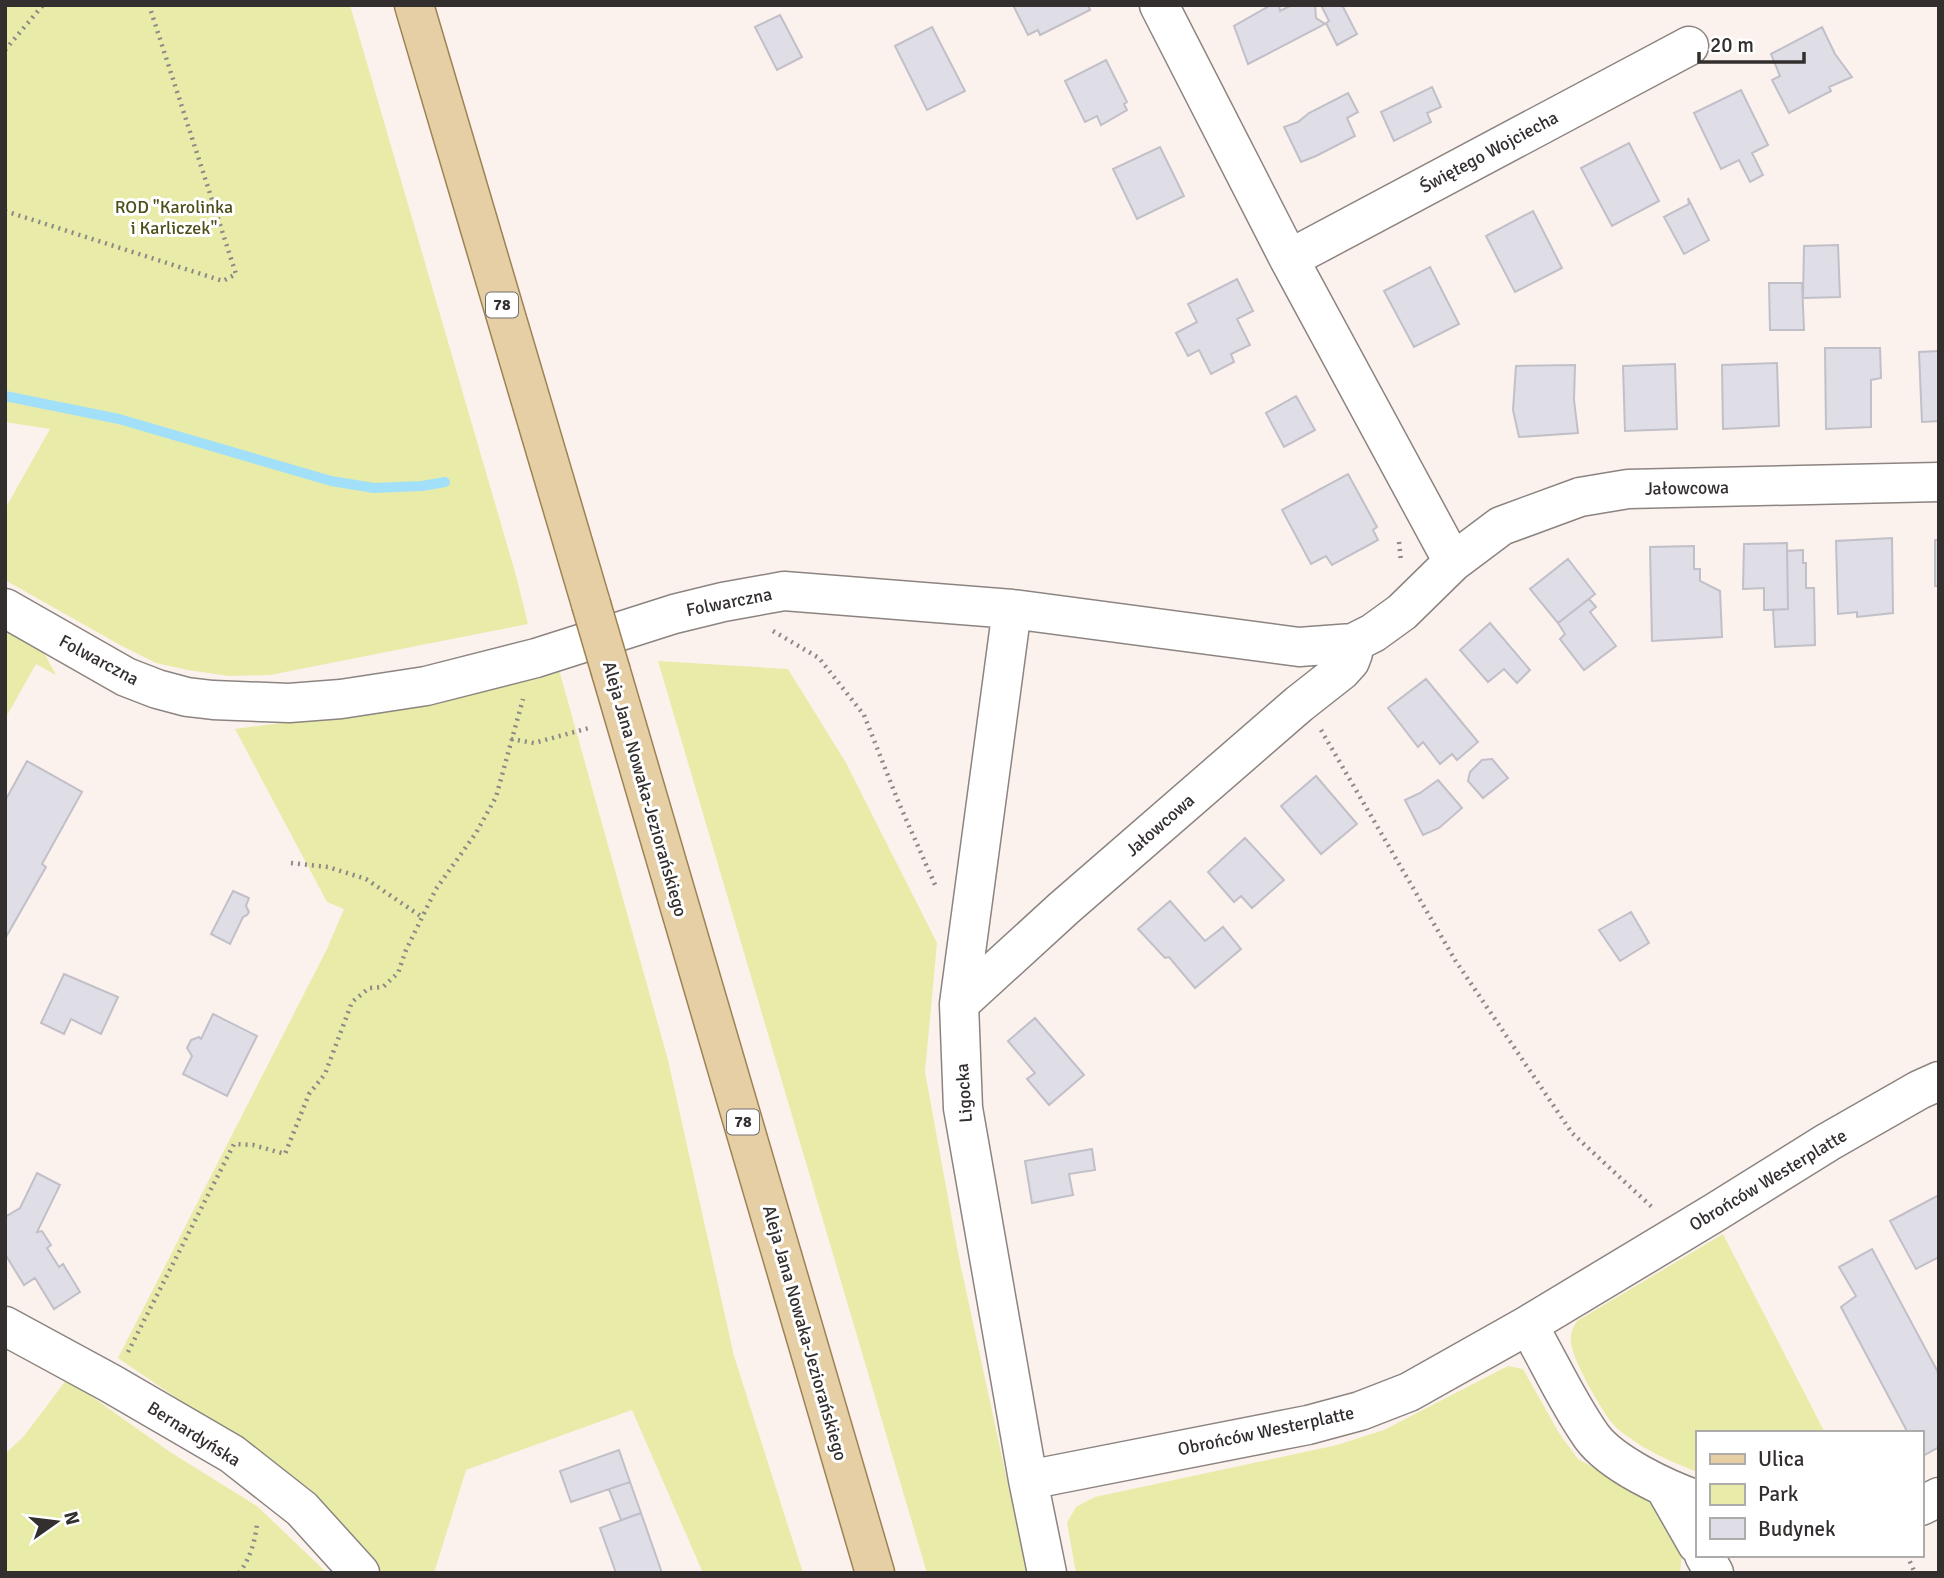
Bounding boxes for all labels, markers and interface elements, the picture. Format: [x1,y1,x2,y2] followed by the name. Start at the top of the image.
[1699,21,1804,65] scale bar
[1710,32,1754,58] text: 20 m
[1416,106,1562,198] street label: Świętego Wojciecha
[115,196,233,239] park label: ROD "Karolinka i Karliczek"
[486,292,518,318] road number: 78
[1645,476,1729,500] street label: Jałowcowa
[684,583,774,621] street label: Folwarczna
[55,630,143,690] street label: Folwarczna
[598,659,692,919] street label: Aleja Jana Nowaka-Jeziorańskiego
[1121,789,1199,861] street label: Jałowcowa
[951,1063,977,1123] street label: Ligocka
[727,1110,759,1134] road number: 78
[1685,1124,1851,1236] street label: Obrońców Westerplatte
[758,1203,852,1463] street label: Aleja Jana Nowaka-Jeziorańskiego
[143,1397,245,1471] street label: Bernardyńska
[1176,1402,1356,1460] street label: Obrońców Westerplatte
[1696,1431,1923,1557] legend
[1758,1446,1804,1472] text: Ulica
[1758,1481,1799,1507] text: Park
[21,1487,91,1557] north arrow
[58,1509,85,1527] text: N
[1758,1516,1836,1542] text: Budynek

